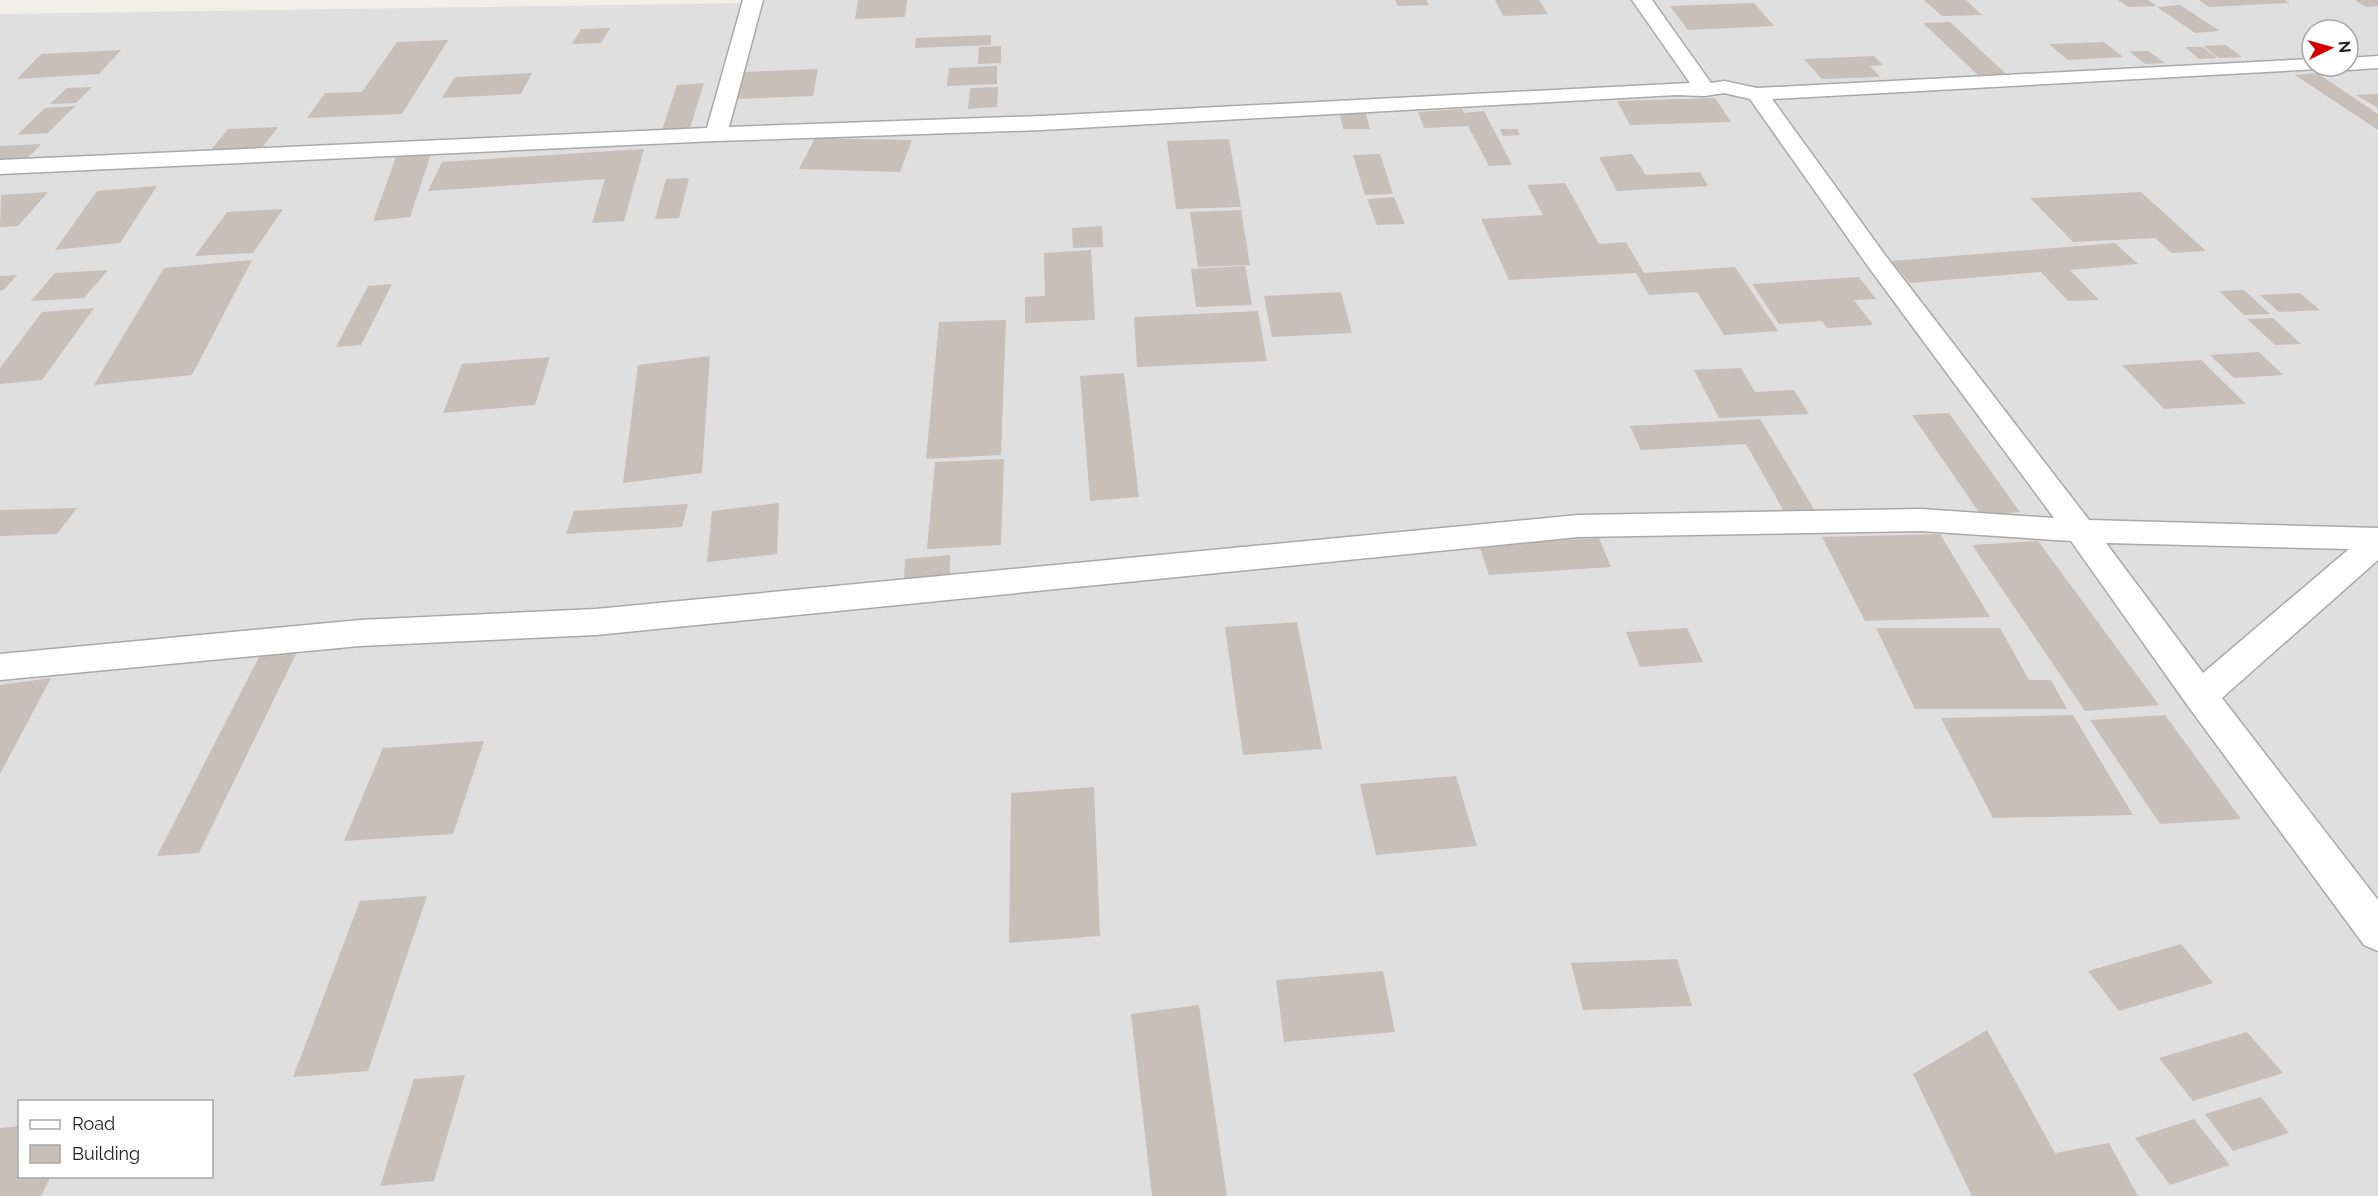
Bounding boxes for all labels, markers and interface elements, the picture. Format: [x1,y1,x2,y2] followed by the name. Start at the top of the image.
[2300,18,2360,78] north arrow
[2334,40,2354,54] text: N
[18,1100,213,1178] legend
[72,1113,115,1134] text: Road
[72,1143,140,1164] text: Building

